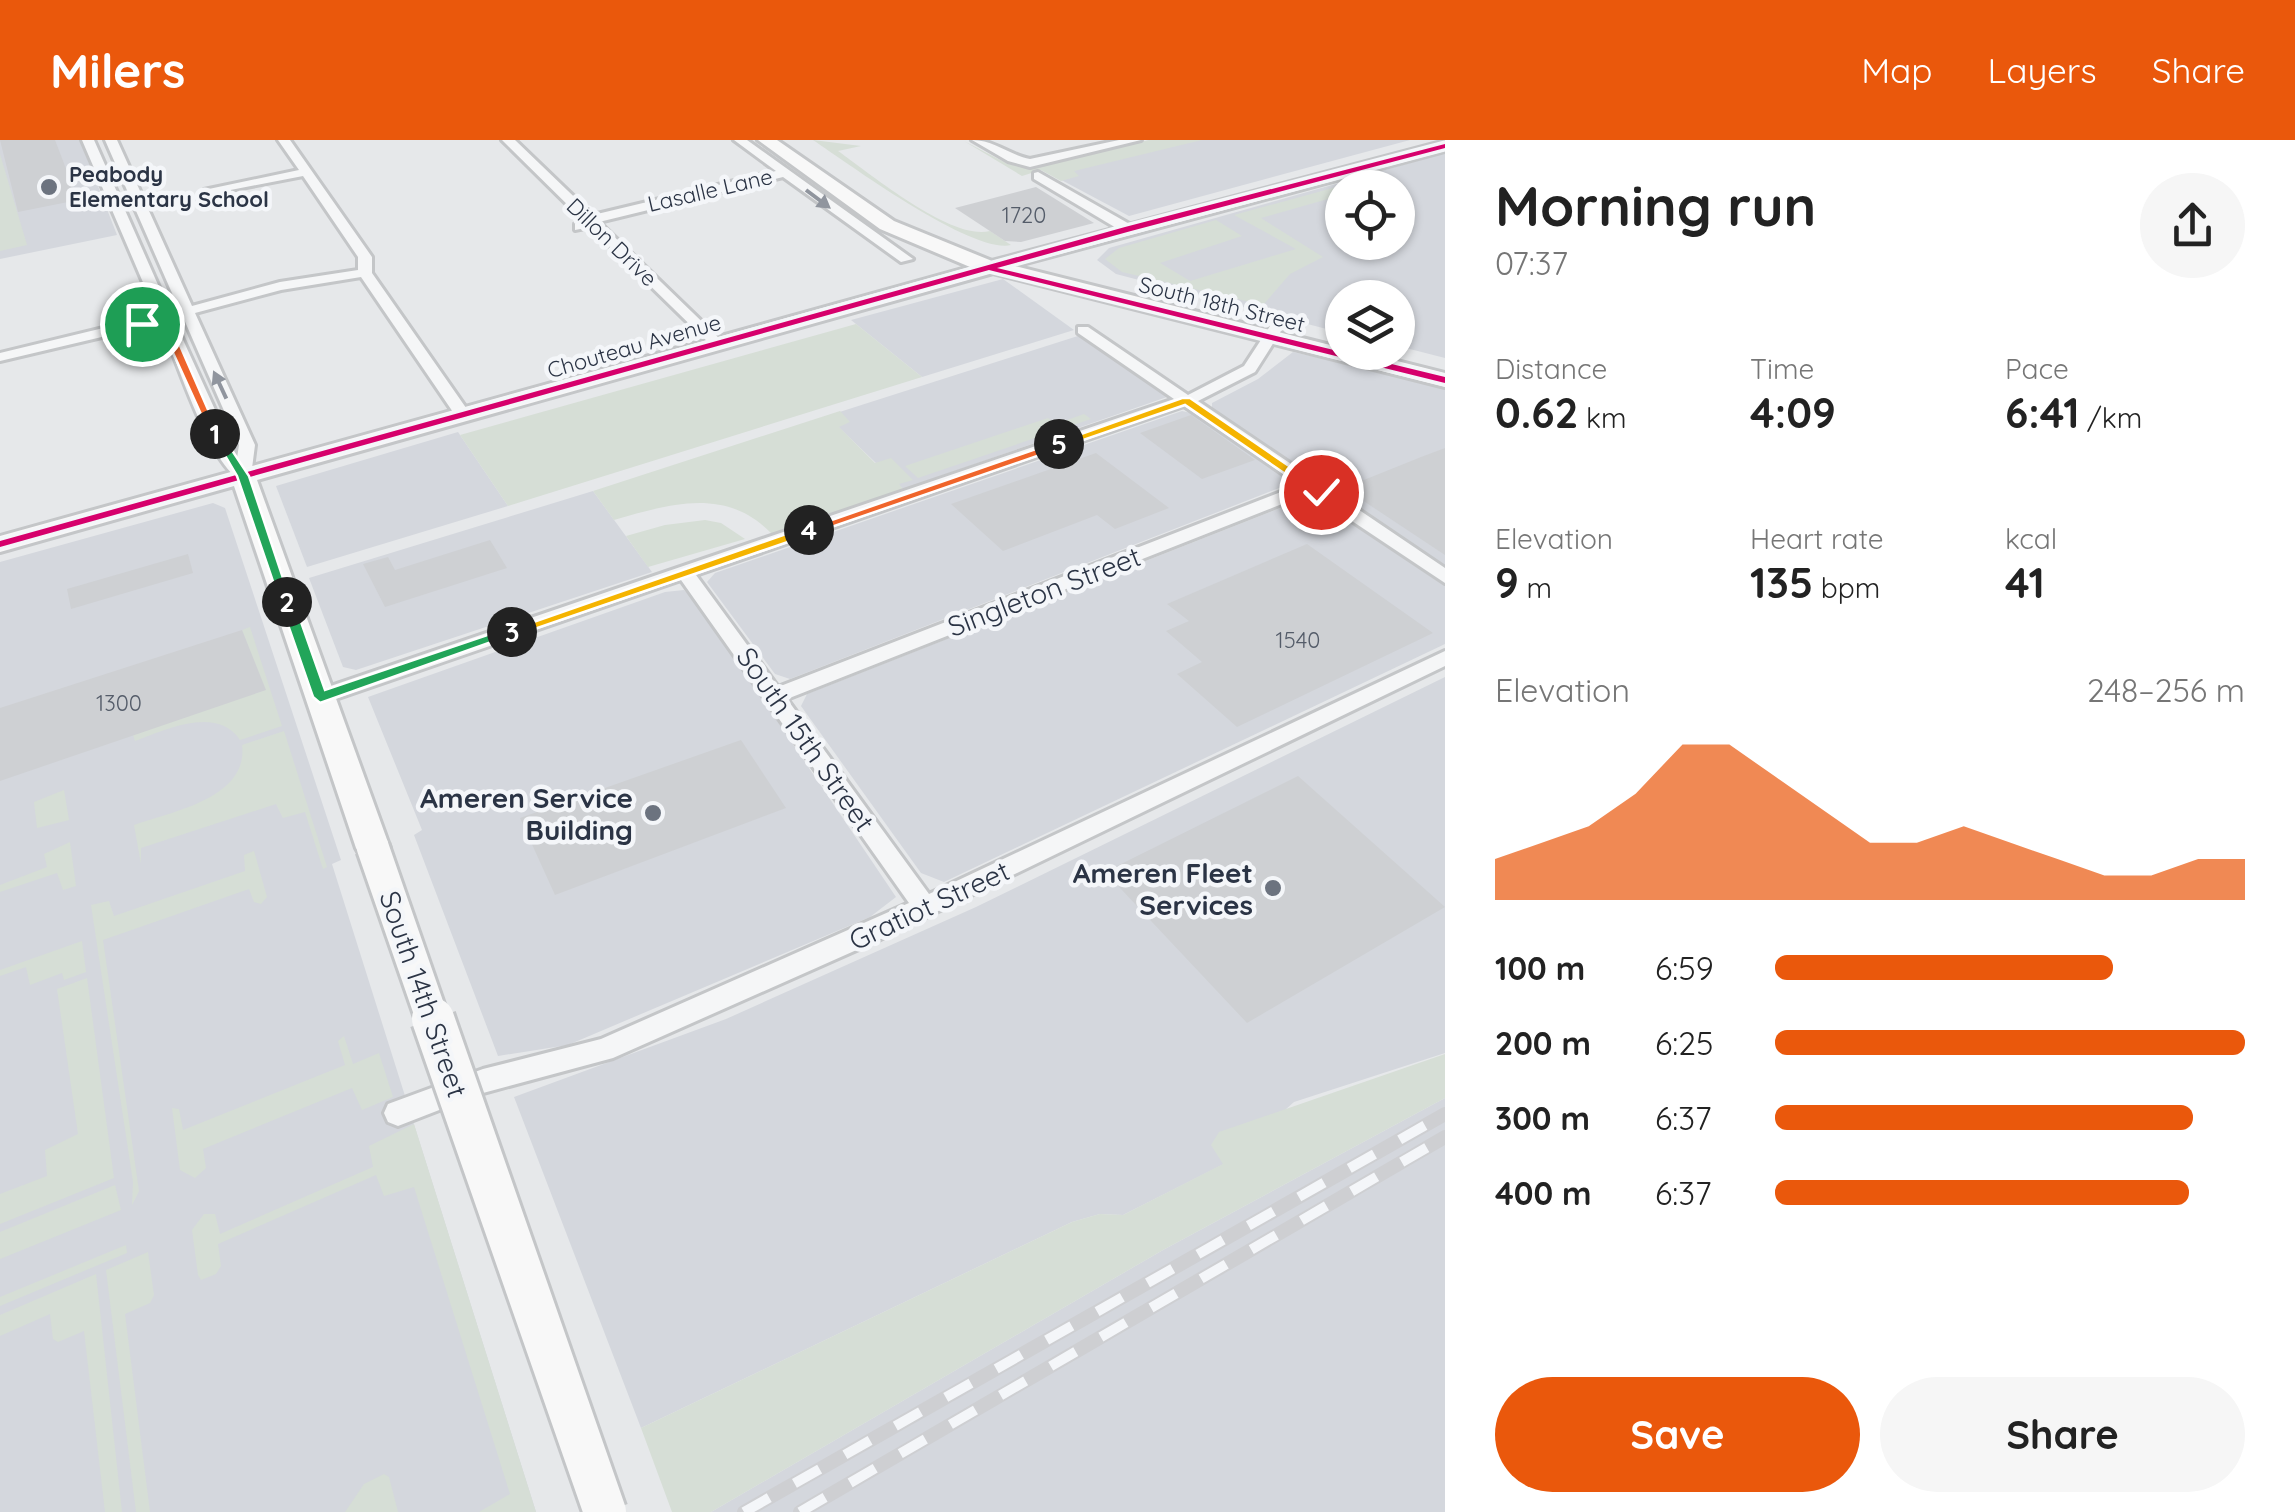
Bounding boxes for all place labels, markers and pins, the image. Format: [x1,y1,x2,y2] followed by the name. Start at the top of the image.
[69,160,269,213] place label: Peabody Elementary School
[38,176,60,198] marker: Peabody Elementary School
[100,282,185,367] pin
[190,409,240,459] pin: 1
[1034,419,1084,469] pin: 5
[1279,450,1364,535] pin
[784,505,834,555] pin: 4
[262,577,312,627] pin: 2
[487,607,537,657] pin: 3
[420,780,633,847] place label: Ameren Service Building
[642,802,664,824] marker: Ameren Service Building
[1073,855,1253,922] place label: Ameren Fleet Services
[1262,877,1284,899] marker: Ameren Fleet Services

